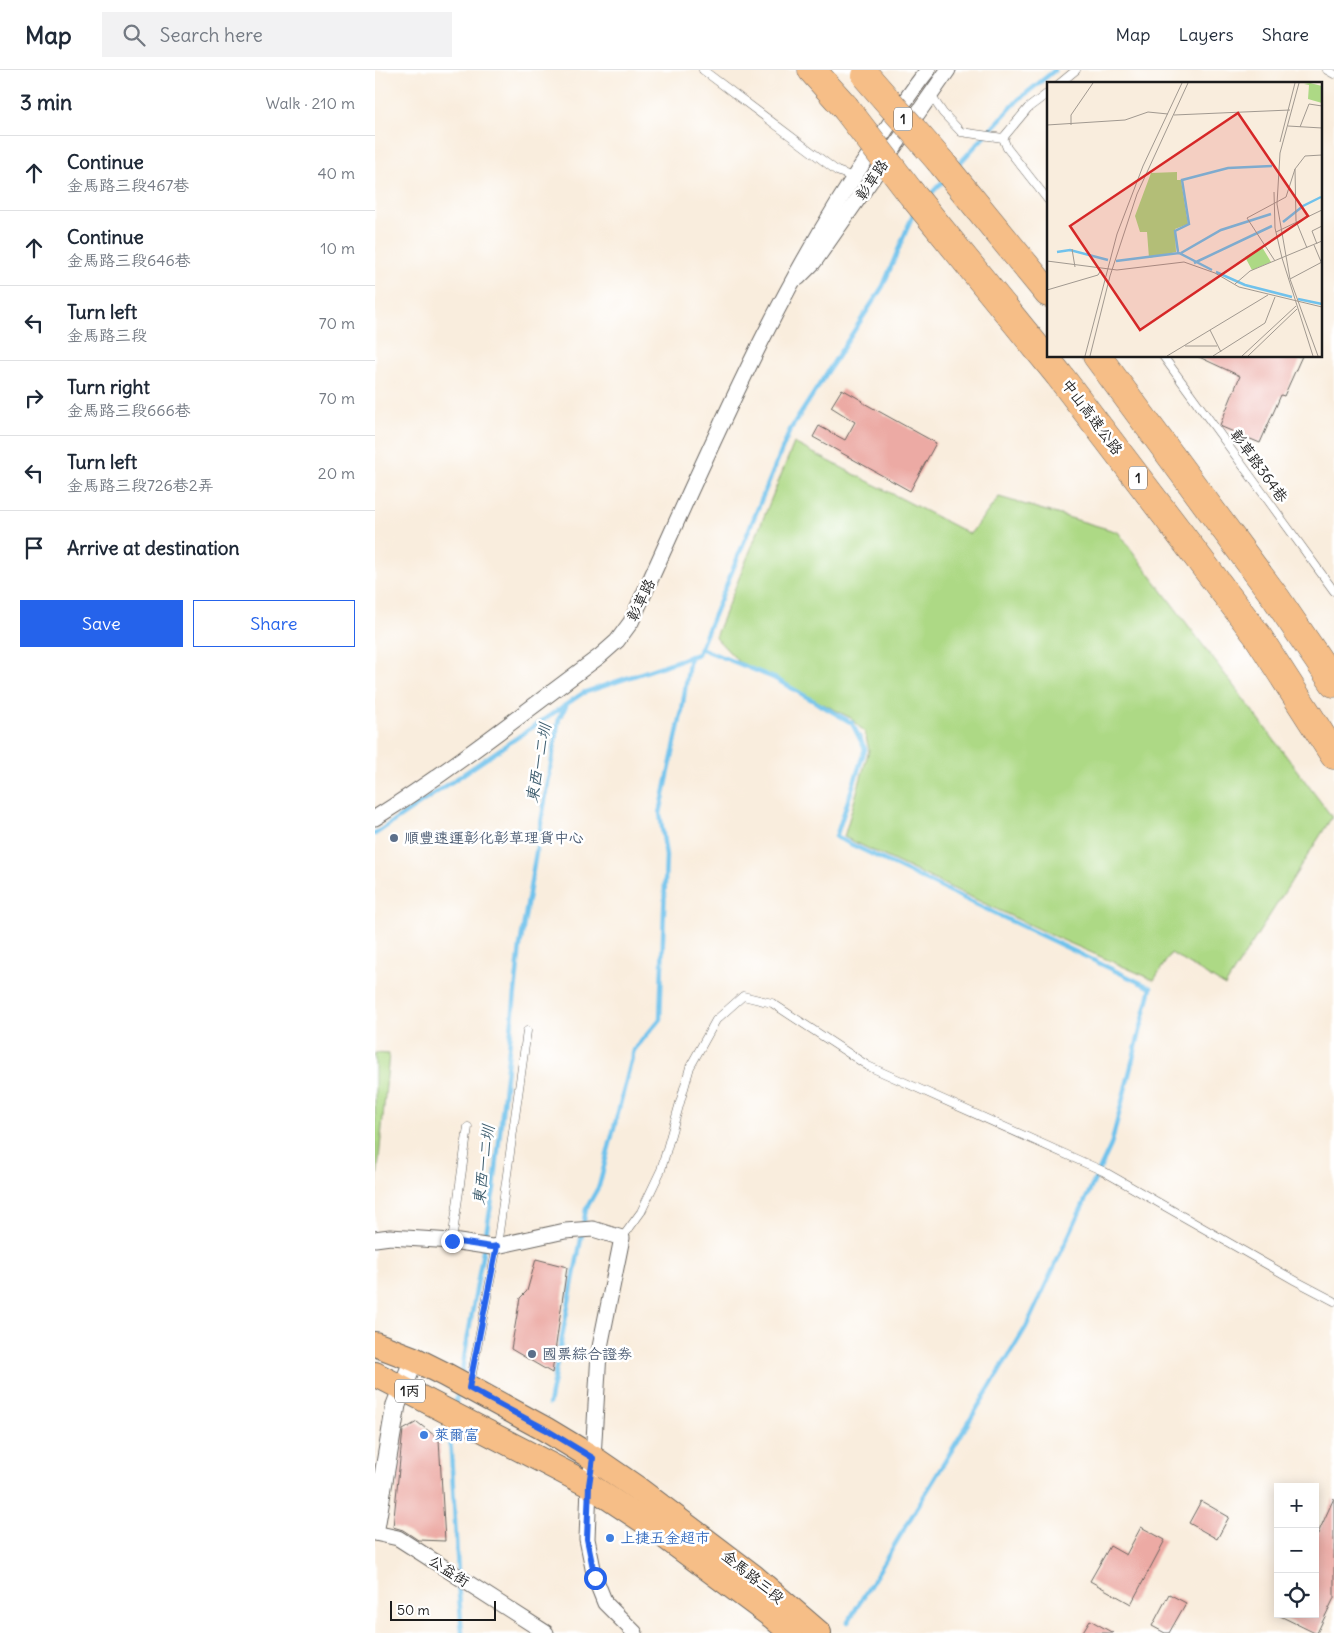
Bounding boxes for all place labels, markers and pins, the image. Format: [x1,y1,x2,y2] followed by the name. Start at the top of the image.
[404,828,584,847] place label: 順豐速運彰化彰草理貨中心
[388,832,400,844] marker: 順豐速運彰化彰草理貨中心
[542,1344,632,1363] place label: 國票綜合證券
[526,1348,538,1360] marker: 國票綜合證券
[434,1425,479,1444] place label: 萊爾富
[418,1429,430,1441] marker: 萊爾富
[620,1528,710,1547] place label: 上捷五金超市
[604,1532,616,1544] marker: 上捷五金超市

